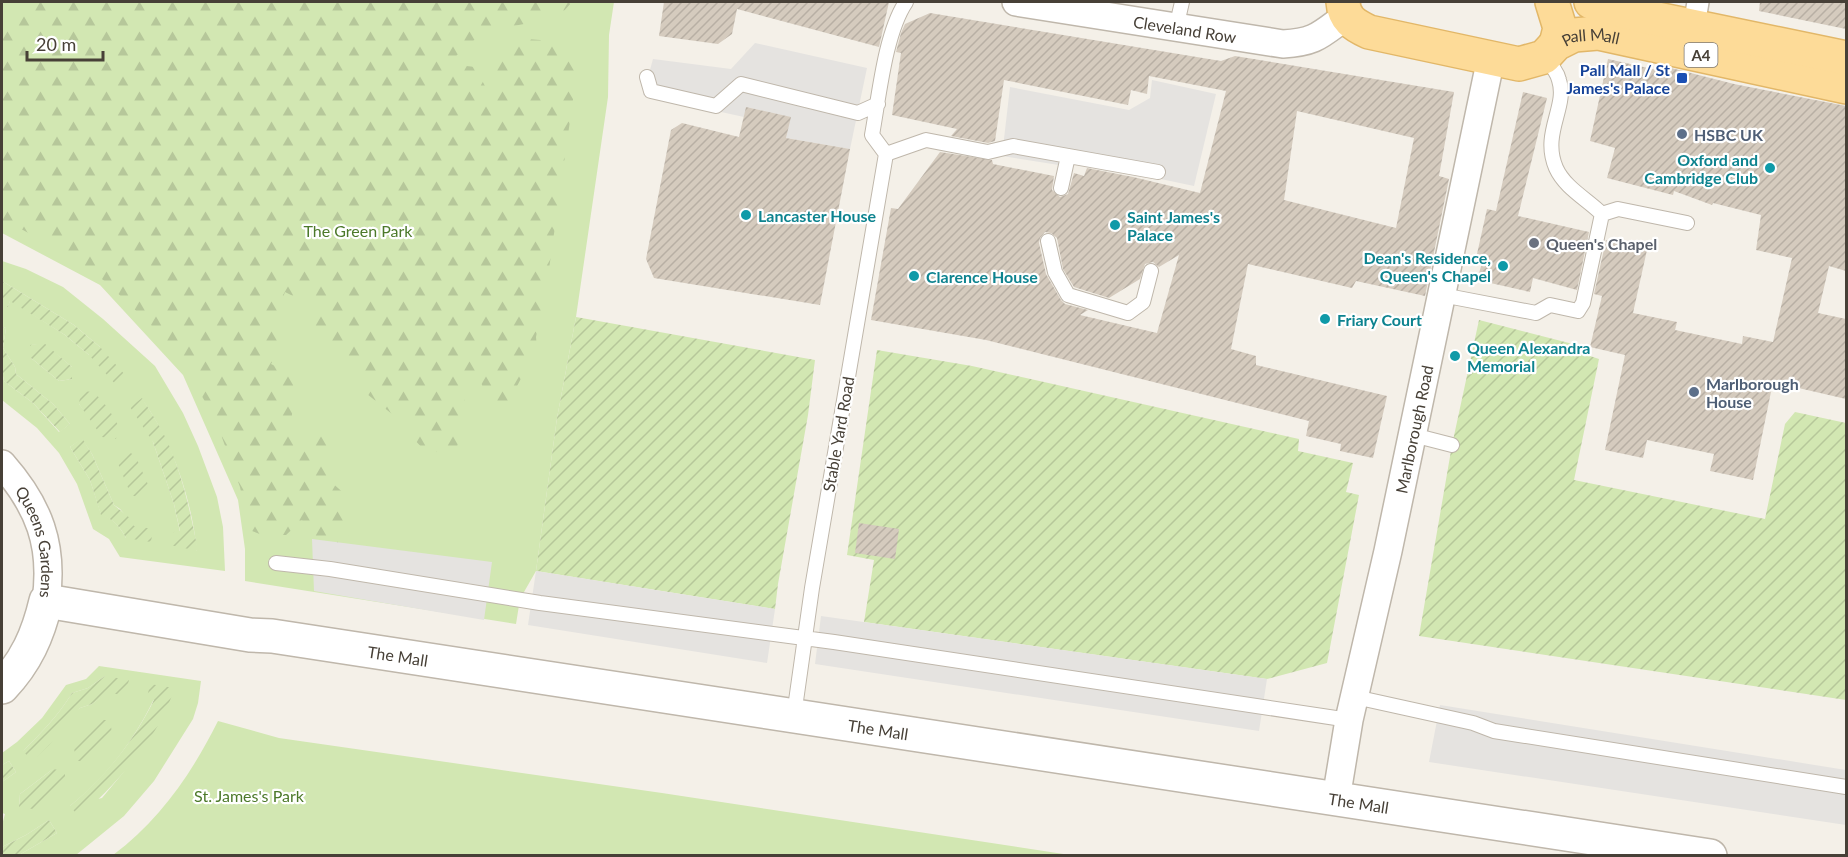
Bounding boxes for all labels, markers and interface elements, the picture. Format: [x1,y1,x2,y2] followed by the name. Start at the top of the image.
[1132,11,1238,46] street label: Cleveland Row
[1558,23,1622,49] street label: Pall Mall
[27,24,104,62] scale bar
[36,33,76,55] text: 20 m
[1684,43,1718,67] road number: A4
[1566,60,1670,97] place label: Pall Mall / St James's Palace
[1675,71,1689,85] marker: Pall Mall / St James's Palace
[1694,125,1764,144] place label: HSBC UK
[1675,127,1689,141] marker: HSBC UK
[1644,150,1758,187] place label: Oxford and Cambridge Club
[1763,161,1777,175] marker: Oxford and Cambridge Club
[758,206,877,225] place label: Lancaster House
[1127,207,1220,244] place label: Saint James's Palace
[739,208,753,222] marker: Lancaster House
[1108,218,1122,232] marker: Saint James's Palace
[303,221,413,240] park label: The Green Park
[1546,234,1657,253] place label: Queen's Chapel
[1527,236,1541,250] marker: Queen's Chapel
[1363,248,1491,285] place label: Dean's Residence, Queen's Chapel
[1496,259,1510,273] marker: Dean's Residence, Queen's Chapel
[926,267,1038,286] place label: Clarence House
[907,269,921,283] marker: Clarence House
[1337,310,1422,329] place label: Friary Court
[1318,312,1332,326] marker: Friary Court
[1467,338,1590,375] place label: Queen Alexandra Memorial
[1448,349,1462,363] marker: Queen Alexandra Memorial
[1391,363,1436,495] street label: Marlborough Road
[1706,374,1799,411] place label: Marlborough House
[818,375,858,493] street label: Stable Yard Road
[1687,385,1701,399] marker: Marlborough House
[12,482,58,599] street label: Queens Gardens
[366,641,429,669] street label: The Mall
[847,715,910,743] street label: The Mall
[194,786,305,805] park label: St. James's Park
[1327,788,1390,816] street label: The Mall

